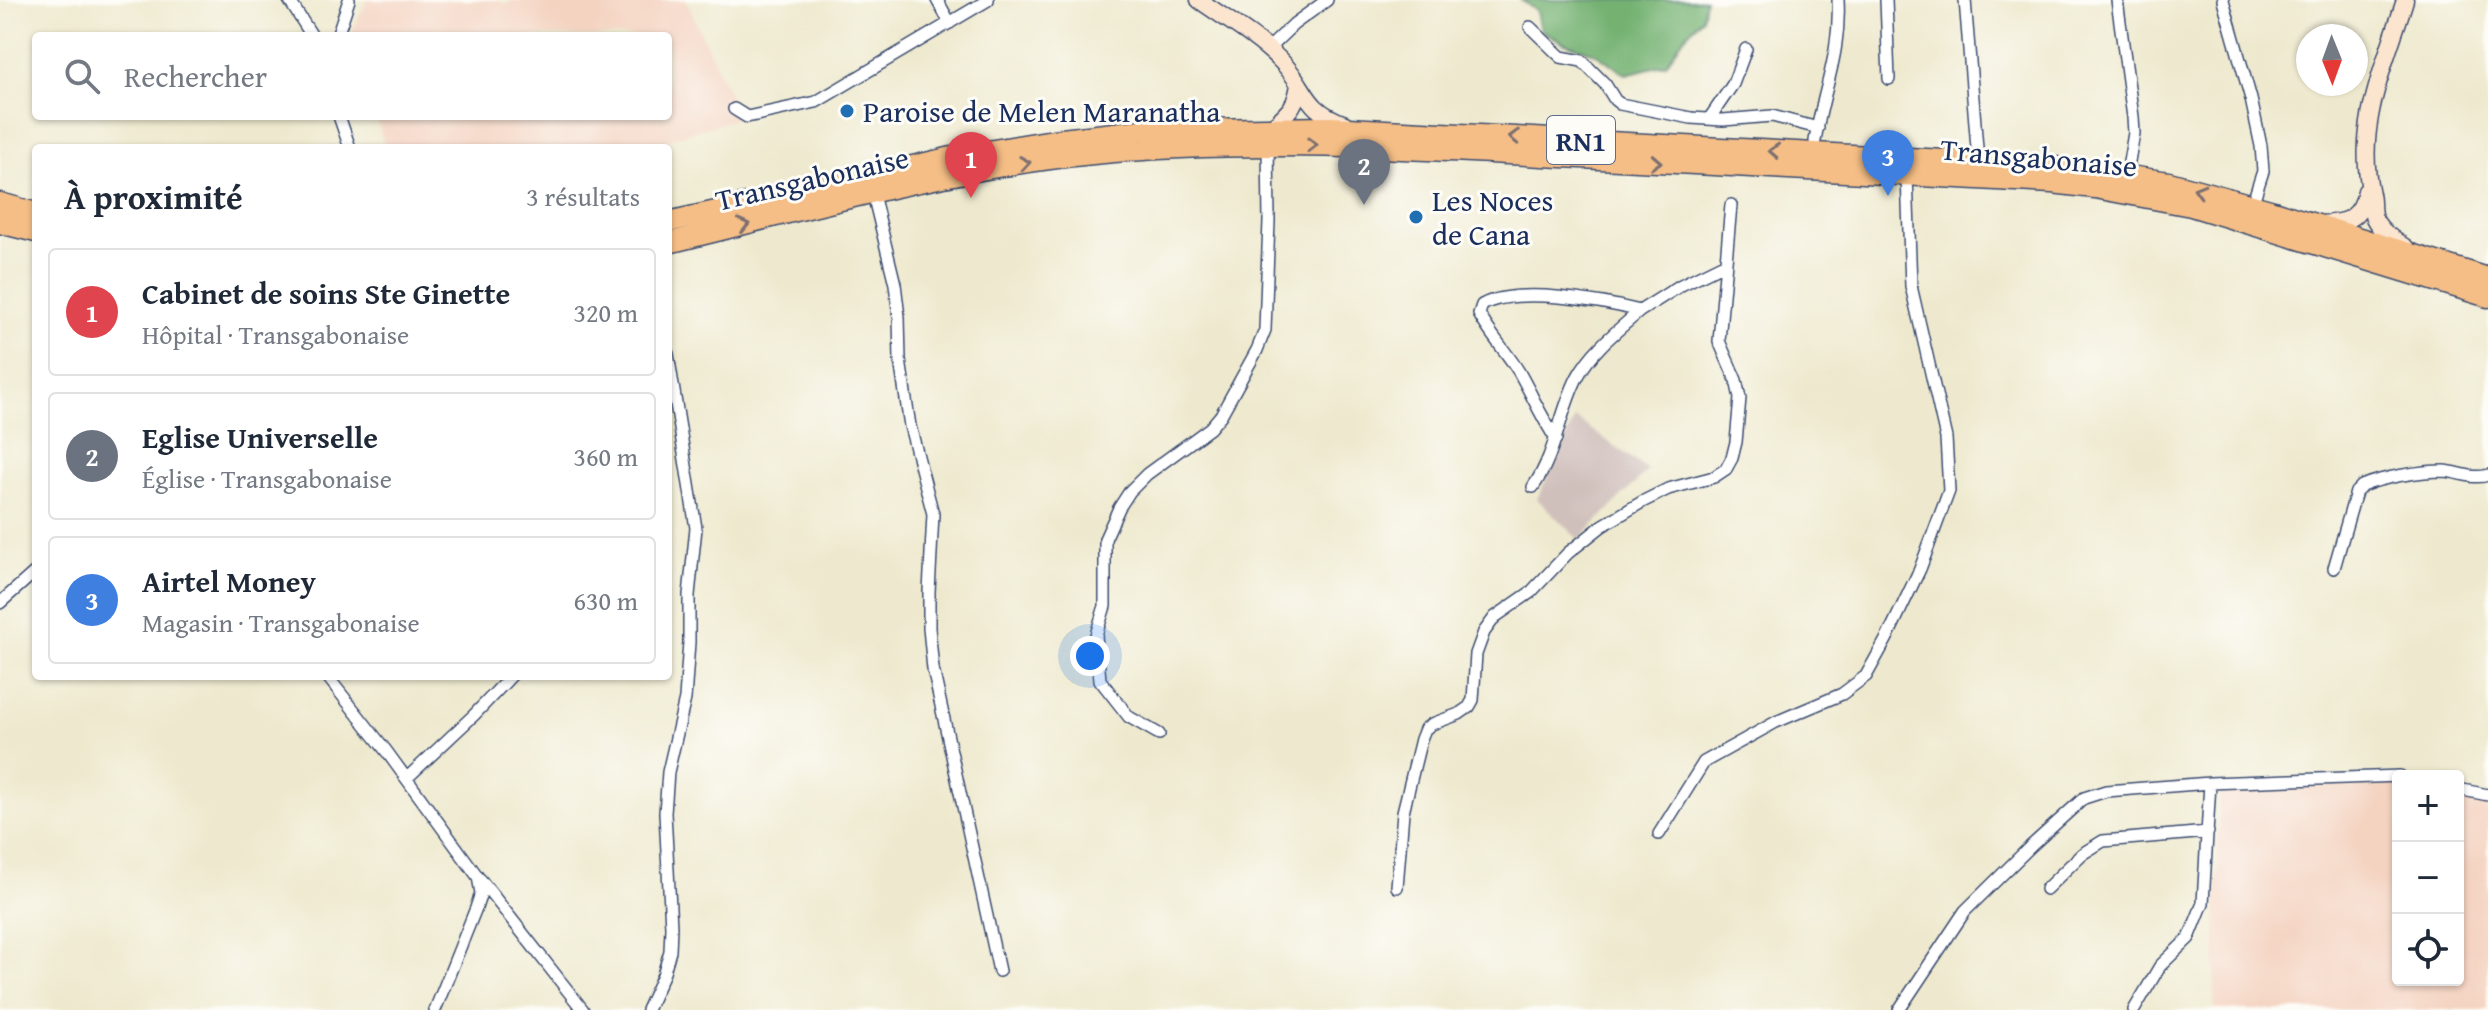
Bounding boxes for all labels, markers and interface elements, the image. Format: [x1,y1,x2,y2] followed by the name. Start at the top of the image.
[2296,24,2368,96] north arrow
[32,32,672,120] search box
[60,54,104,98] icon: search
[124,54,267,98] text: Rechercher
[863,89,1221,133] place label: Paroise de Melen Maranatha
[838,102,856,120] marker: Paroise de Melen Maranatha
[1547,116,1615,164] road number: RN1
[1939,126,2139,188] street label: Transgabonaise
[1507,128,1520,145] one-way arrow
[1862,130,1914,196] pin: 3
[945,132,997,198] pin: 1
[711,134,913,222] street label: Transgabonaise
[1306,136,1319,154] one-way arrow
[1338,139,1390,205] pin: 2
[1767,142,1780,159] one-way arrow
[1650,153,1663,170] one-way arrow
[1018,155,1032,172] one-way arrow
[64,172,243,221] text: À proximité
[526,177,640,216] text: 3 résultats
[1432,178,1553,256] place label: Les Noces de Cana
[2193,183,2207,199] one-way arrow
[1407,208,1425,226] marker: Les Noces de Cana
[736,217,750,234] one-way arrow
[142,271,510,315] text: Cabinet de soins Ste Ginette
[85,293,99,332] text: 1
[573,293,638,332] text: 320 m
[142,315,409,354] text: Hôpital · Transgabonaise
[142,415,378,459] text: Eglise Universelle
[85,437,99,476] text: 2
[573,437,638,476] text: 360 m
[142,459,392,498] text: Église · Transgabonaise
[142,559,316,603] text: Airtel Money
[85,581,99,620] text: 3
[573,581,638,620] text: 630 m
[142,603,420,642] text: Magasin · Transgabonaise
[1070,636,1110,676] your location
[2392,770,2464,986] map controls
[2392,770,2464,842] button: +
[2392,842,2464,914] button: −
[2392,914,2464,986] button: locate

